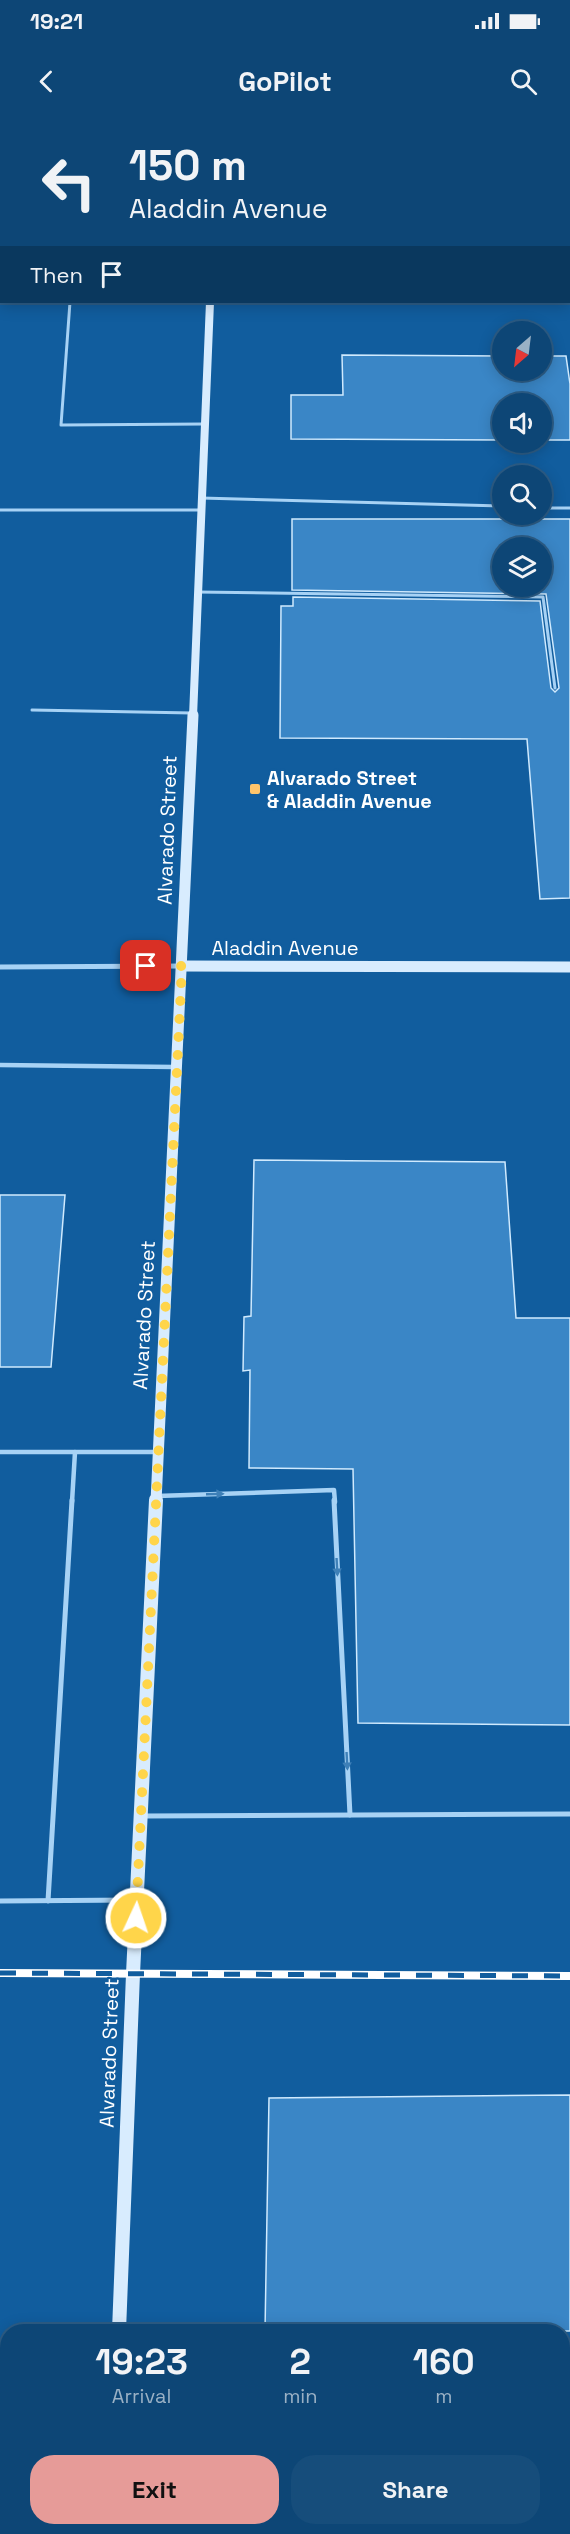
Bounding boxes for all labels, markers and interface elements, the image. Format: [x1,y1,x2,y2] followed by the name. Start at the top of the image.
[30,7,83,35] text: 19:21
[238,64,332,99] text: GoPilot
[30,65,63,98] icon: back
[507,65,540,98] icon: search
[129,139,247,192] text: 150 m
[30,144,108,222] icon: left
[129,191,328,226] text: Aladdin Avenue
[95,258,128,291] icon: arrive
[30,261,83,289] text: Then
[492,321,552,381] north arrow
[492,321,552,597] map controls
[492,393,552,453] button: sound
[492,465,552,525] button: search
[492,537,552,597] button: layers
[151,755,183,905] street label: Alvarado Street
[267,765,432,814] place label: Alvarado Street & Aladdin Avenue
[248,782,262,796] marker: Alvarado Street & Aladdin Avenue
[211,935,359,961] street label: Aladdin Avenue
[120,940,171,991] pin
[129,949,162,982] icon: arrive
[127,1240,161,1390] street label: Alvarado Street
[206,1489,225,1499] one-way arrow
[333,1557,342,1576] one-way arrow
[343,1752,352,1771] one-way arrow
[104,1886,168,1950] position arrow
[93,1978,125,2128] street label: Alvarado Street
[95,2339,188,2385] text: 19:23
[290,2339,311,2385] text: 2
[413,2339,475,2385] text: 160
[112,2383,171,2409] text: Arrival
[283,2383,318,2409] text: min
[435,2383,452,2409] text: m
[30,2455,279,2524] button: Exit
[291,2455,540,2524] button: Share

